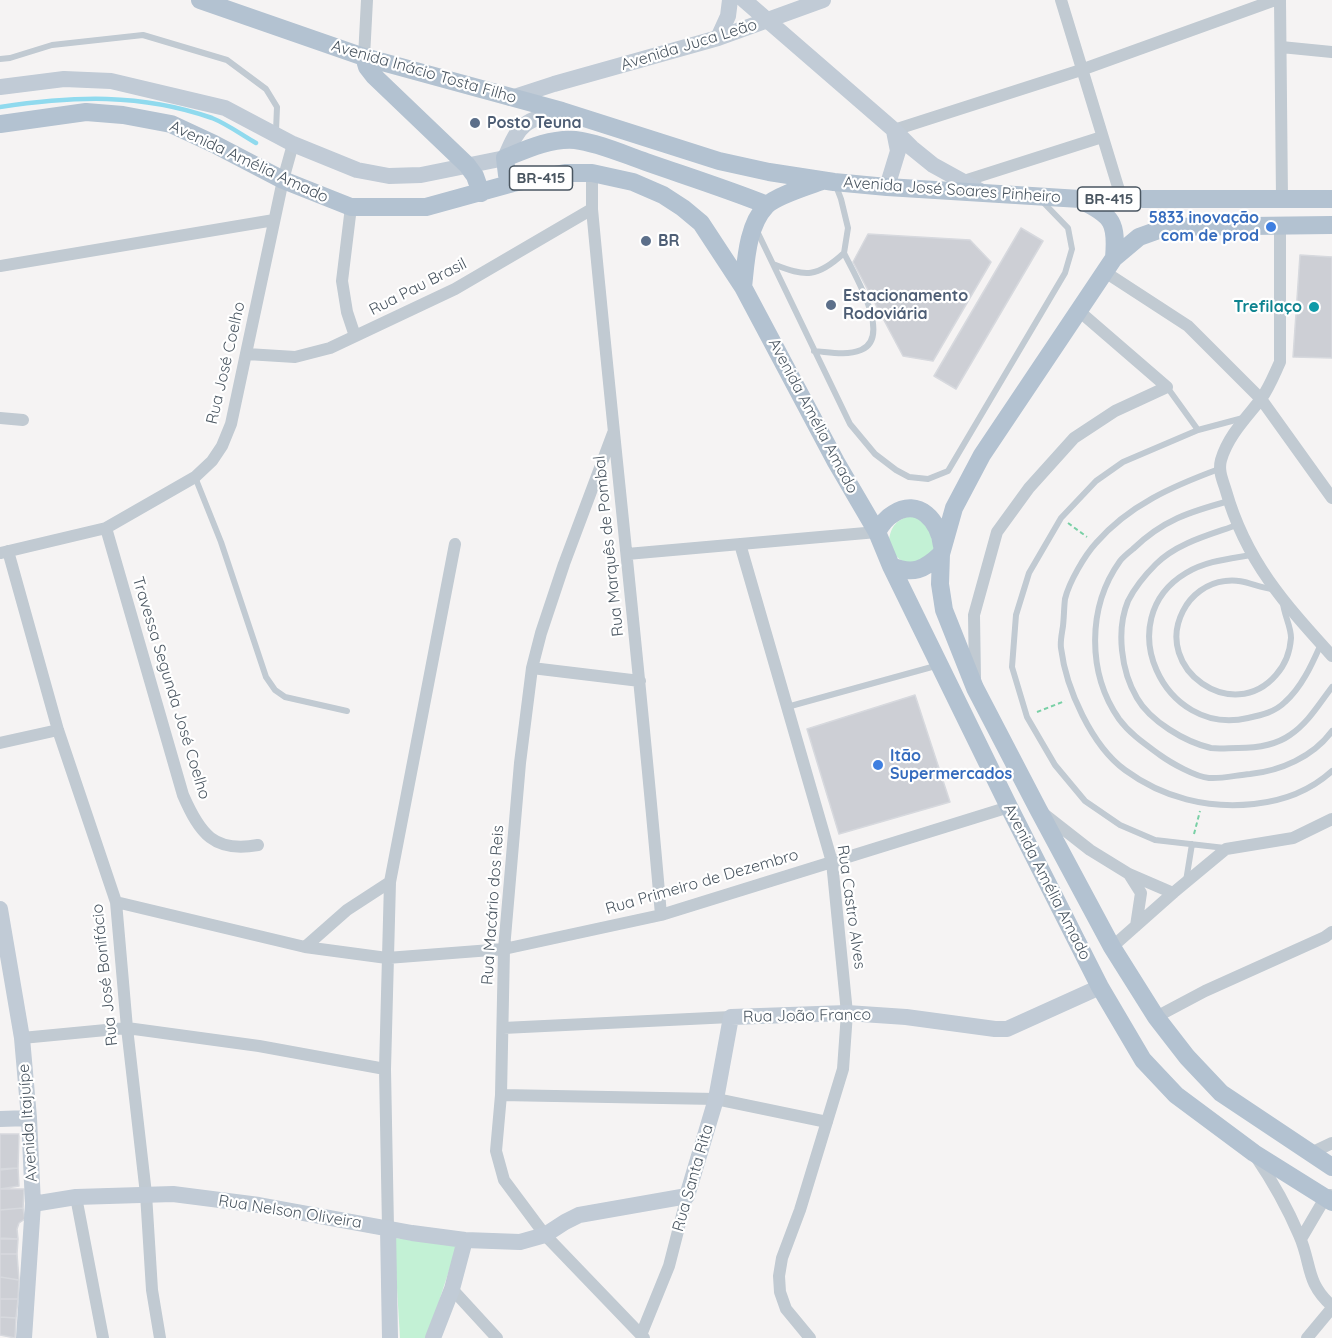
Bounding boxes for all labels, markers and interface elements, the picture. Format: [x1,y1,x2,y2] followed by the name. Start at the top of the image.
[619,15,759,75] street label: Avenida Juca Leão
[329,36,519,108] street label: Avenida Inácio Tosta Filho
[487,113,582,133] place label: Posto Teuna
[468,116,482,130] marker: Posto Teuna
[167,117,331,207] street label: Avenida Amélia Amado
[510,166,572,190] road number: BR-415
[843,173,1061,207] street label: Avenida José Soares Pinheiro
[1078,187,1140,211] road number: BR-415
[1149,208,1259,246] place label: 5833 inovação com de prod
[1264,220,1278,234] marker: 5833 inovação com de prod
[658,231,679,251] place label: BR
[639,234,653,248] marker: BR
[366,254,470,320] street label: Rua Pau Brasil
[843,286,968,324] place label: Estacionamento Rodoviária
[1233,297,1302,317] place label: Trefilaço
[824,298,838,312] marker: Estacionamento Rodoviária
[203,300,249,426] street label: Rua José Coelho
[1307,300,1321,314] marker: Trefilaço
[764,335,862,497] street label: Avenida Amélia Amado
[590,455,628,637] street label: Rua Marquês de Pombal
[128,574,214,802] street label: Travessa Segunda José Coelho
[890,746,1012,784] place label: Itão Supermercados
[871,758,885,772] marker: Itão Supermercados
[999,801,1095,963] street label: Avenida Amélia Amado
[478,824,508,986] street label: Rua Macário dos Reis
[833,844,869,970] street label: Rua Castro Alves
[603,845,801,919] street label: Rua Primeiro de Dezembro
[88,903,122,1047] street label: Rua José Bonifácio
[743,1005,871,1027] street label: Rua João Franco
[14,1063,42,1183] street label: Avenida Itajuípe
[669,1122,717,1234] street label: Rua Santa Rita
[217,1191,363,1233] street label: Rua Nelson Oliveira

